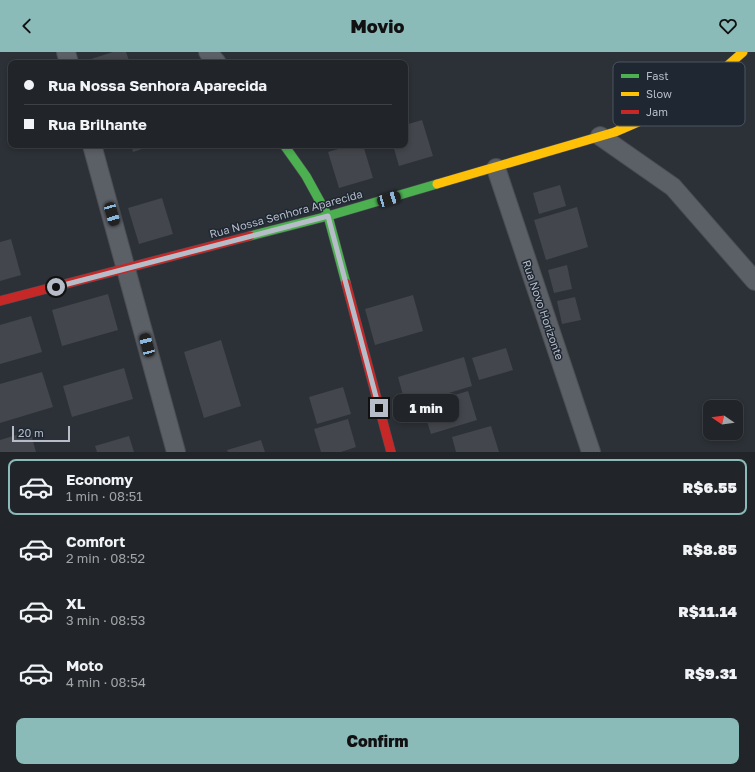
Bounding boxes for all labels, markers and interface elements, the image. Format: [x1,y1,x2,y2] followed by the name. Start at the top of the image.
[16,15,38,37] icon: back
[351,15,404,37] text: Movio
[717,15,739,37] icon: heart
[613,62,745,126] legend
[646,69,669,82] text: Fast
[48,76,267,94] text: Rua Nossa Senhora Aparecida
[646,87,672,100] text: Slow
[646,105,668,118] text: Jam
[48,115,147,133] text: Rua Brilhante
[208,187,364,240] street label: Rua Nossa Senhora Aparecida
[376,190,402,208] car
[103,201,121,227] car
[520,258,567,361] street label: Rua Novo Horizonte
[47,278,65,296] route start
[138,332,156,358] car
[393,394,459,422] callout: 1 min
[370,399,388,417] route end
[409,400,443,416] text: 1 min
[703,400,743,440] north arrow
[703,400,743,440] map controls
[12,424,70,443] scale bar
[18,426,44,439] text: 20 m
[18,469,54,505] icon: car
[66,470,133,488] text: Economy
[683,478,737,496] text: R$6.55
[66,488,143,504] text: 1 min · 08:51
[18,531,54,567] icon: car
[66,532,125,550] text: Comfort
[682,540,737,558] text: R$8.85
[66,550,145,566] text: 2 min · 08:52
[18,593,54,629] icon: car
[66,594,85,612] text: XL
[678,602,737,620] text: R$11.14
[66,612,145,628] text: 3 min · 08:53
[18,655,54,691] icon: car
[66,656,103,674] text: Moto
[684,664,737,682] text: R$9.31
[66,674,146,690] text: 4 min · 08:54
[16,718,739,764] button: Confirm

